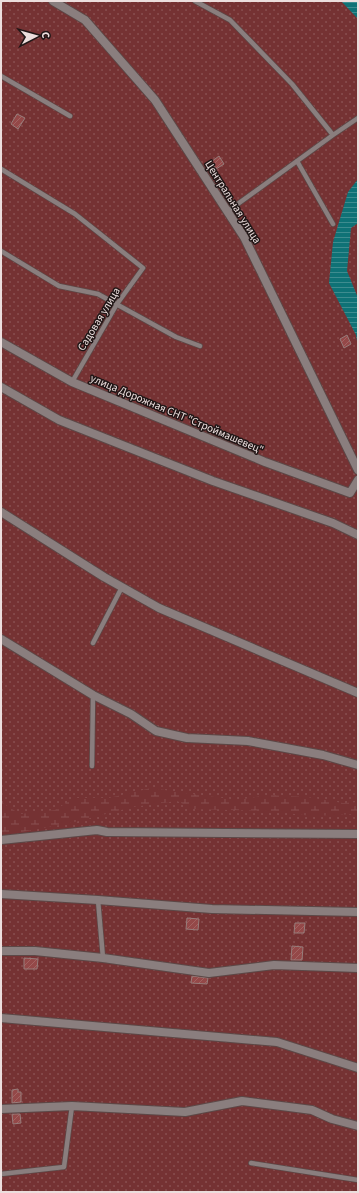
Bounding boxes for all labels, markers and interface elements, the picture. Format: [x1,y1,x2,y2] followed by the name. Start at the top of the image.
[16,16,56,56] north arrow
[38,31,53,40] text: С
[201,158,265,246] street label: Центральная улица
[74,285,124,353] street label: Садовая улица
[88,371,266,457] street label: улица Дорожная СНТ "Строймашевец"

